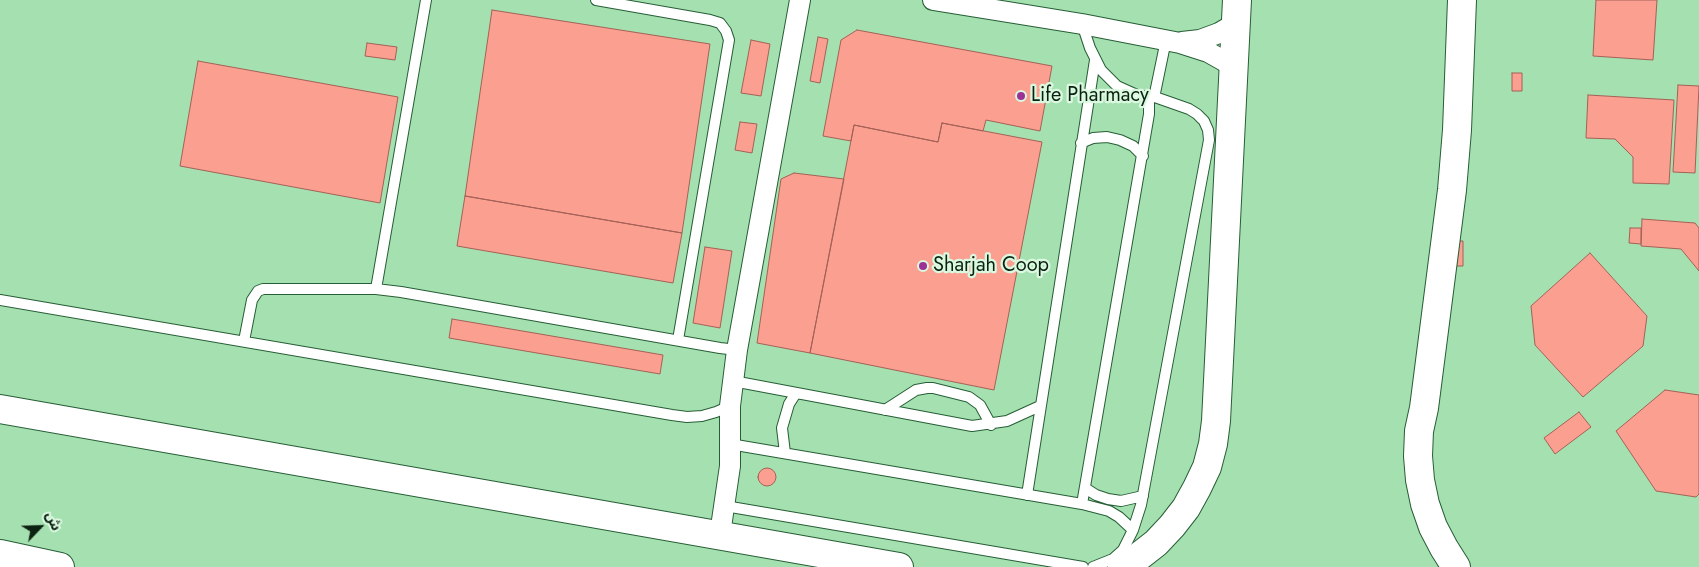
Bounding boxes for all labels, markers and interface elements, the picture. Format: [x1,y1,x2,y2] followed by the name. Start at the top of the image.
[1031,84,1149,108] place label: Life Pharmacy
[1015,90,1027,102] marker: Life Pharmacy
[933,254,1049,278] place label: Sharjah Coop
[917,260,929,272] marker: Sharjah Coop
[15,502,65,552] north arrow
[41,508,67,534] text: ش

